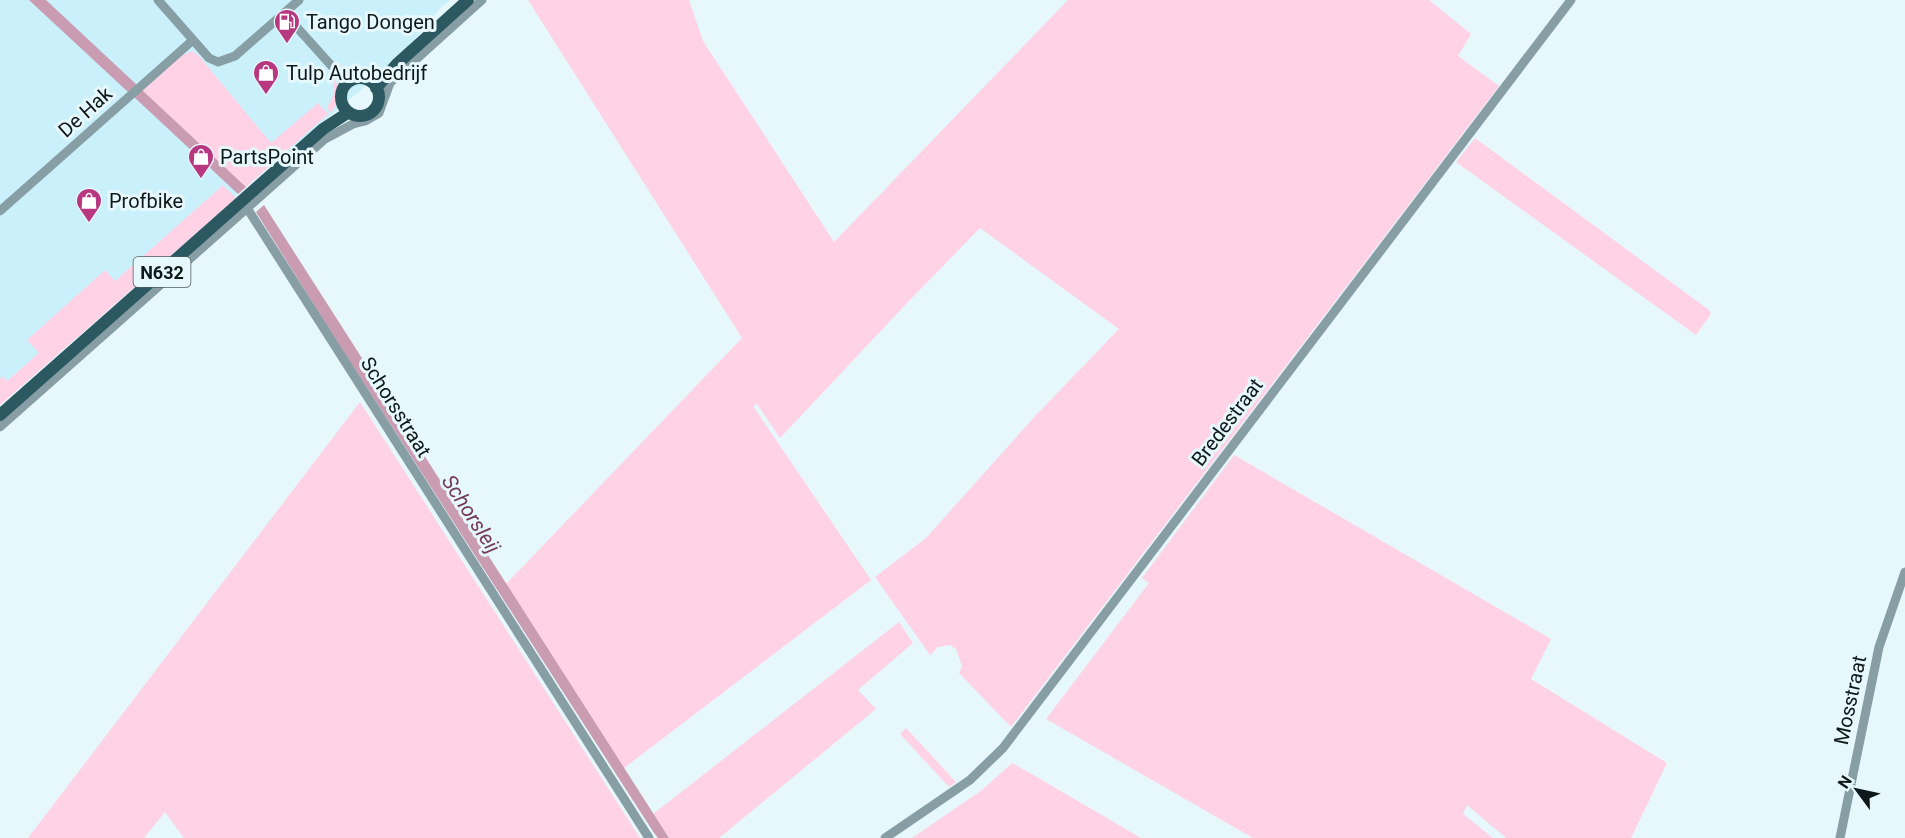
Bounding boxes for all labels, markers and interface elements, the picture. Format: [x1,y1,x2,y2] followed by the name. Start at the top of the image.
[272,7,302,45] fuel station icon: Tango Dongen
[306,10,435,34] place label: Tango Dongen
[251,58,281,96] shop icon: Tulp Autobedrijf
[286,61,427,85] place label: Tulp Autobedrijf
[53,81,117,142] street label: De Hak
[186,142,216,180] shop icon: PartsPoint
[220,145,314,169] place label: PartsPoint
[74,186,104,224] shop icon: Profbike
[109,189,183,213] place label: Profbike
[134,257,190,287] road number: N632
[356,353,436,461] street label: Schorsstraat
[1186,374,1268,470] street label: Bredestraat
[437,470,505,558] water label: Schorsleij
[1829,653,1871,747] street label: Mosstraat
[1827,760,1887,820] north arrow
[1834,772,1856,792] text: N

